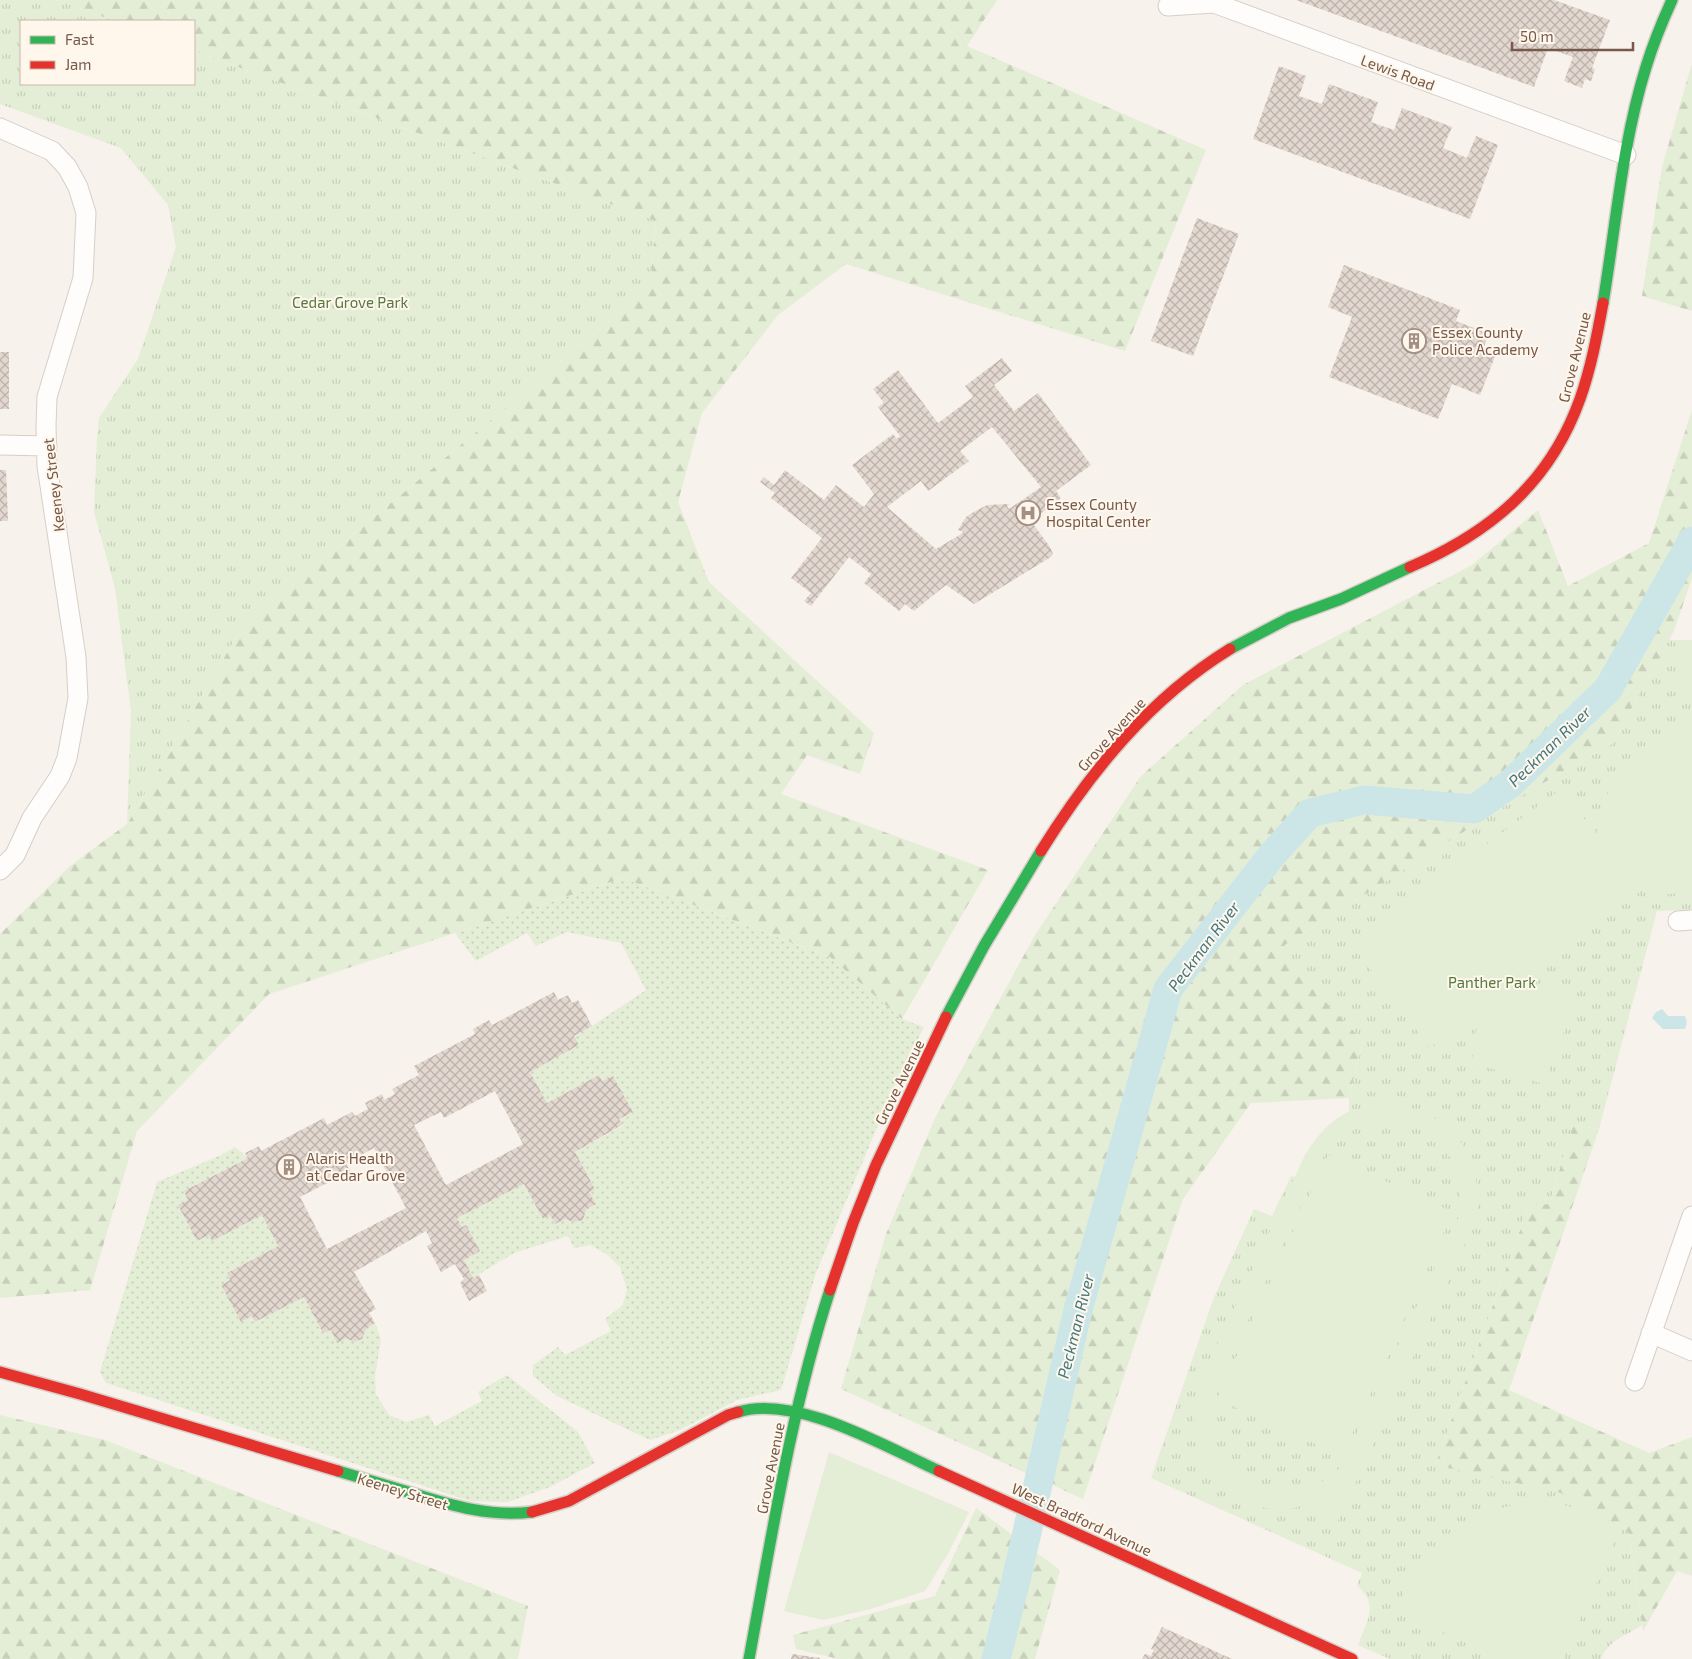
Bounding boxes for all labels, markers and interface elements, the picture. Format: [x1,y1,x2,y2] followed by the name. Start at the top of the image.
[20,20,195,85] legend
[1512,20,1633,52] scale bar
[1520,27,1554,45] text: 50 m
[65,30,95,48] text: Fast
[1359,50,1437,94] street label: Lewis Road
[65,55,91,73] text: Jam
[292,293,408,311] park label: Cedar Grove Park
[1554,310,1594,404] street label: Grove Avenue
[1432,323,1538,358] place label: Essex County Police Academy
[1401,328,1427,354] building icon: Essex County Police Academy
[38,437,68,533] street label: Keeney Street
[1046,495,1151,530] place label: Essex County Hospital Center
[1015,500,1041,526] hospital icon: Essex County Hospital Center
[1073,693,1149,775] street label: Grove Avenue
[1504,701,1595,790] water label: Peckman River
[1163,897,1243,995] water label: Peckman River
[1448,973,1536,991] park label: Panther Park
[871,1036,927,1128] street label: Grove Avenue
[306,1149,405,1184] place label: Alaris Health at Cedar Grove
[276,1154,302,1180] building icon: Alaris Health at Cedar Grove
[1053,1271,1097,1380] water label: Peckman River
[752,1421,788,1515] street label: Grove Avenue
[355,1469,451,1513] street label: Keeney Street
[1009,1479,1155,1559] street label: West Bradford Avenue

